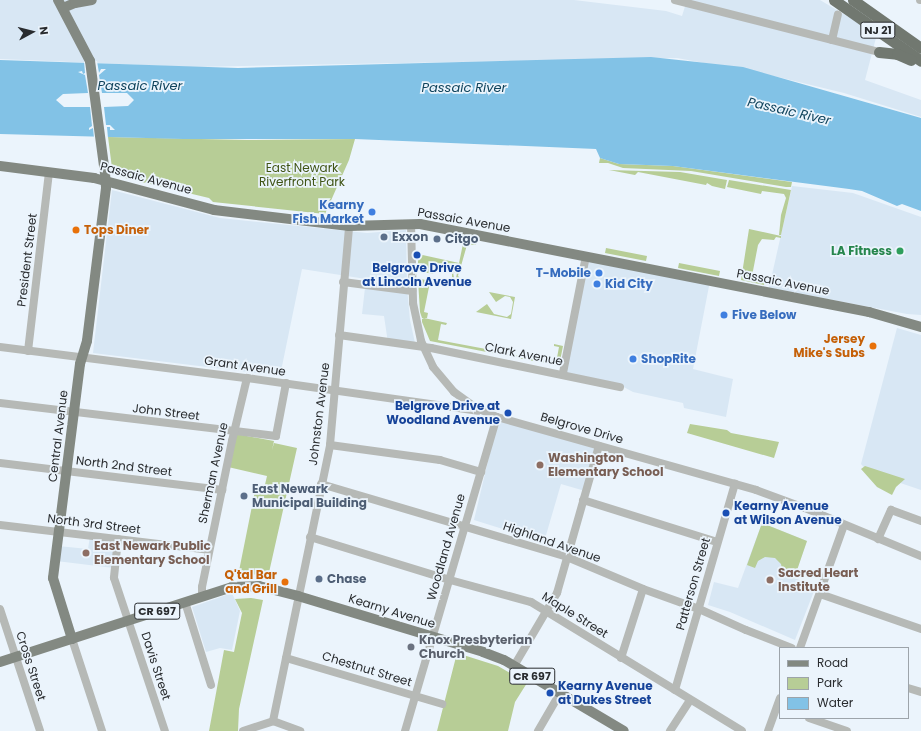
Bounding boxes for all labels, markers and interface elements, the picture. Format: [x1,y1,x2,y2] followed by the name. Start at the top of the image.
[12,12,52,52] north arrow
[860,21,896,39] road number: NJ 21
[35,25,52,36] text: N
[98,78,182,94] water label: Passaic River
[422,80,506,96] water label: Passaic River
[746,95,832,129] water label: Passaic River
[99,159,193,197] street label: Passaic Avenue
[259,161,345,189] park label: East Newark Riverfront Park
[293,198,364,226] place label: Kearny Fish Market
[416,205,512,235] street label: Passaic Avenue
[367,207,377,217] marker: Kearny Fish Market
[14,212,40,308] street label: President Street
[84,223,149,237] place label: Tops Diner
[71,225,81,235] marker: Tops Diner
[392,230,428,244] place label: Exxon
[379,232,389,242] marker: Exxon
[445,232,478,246] place label: Citgo
[432,234,442,244] marker: Citgo
[831,244,892,258] place label: LA Fitness
[895,246,905,256] marker: LA Fitness
[412,250,422,260] marker: Belgrove Drive at Lincoln Avenue
[362,261,472,289] place label: Belgrove Drive at Lincoln Avenue
[536,266,591,280] place label: T-Mobile
[735,266,831,298] street label: Passaic Avenue
[594,268,604,278] marker: T-Mobile
[605,277,653,291] place label: Kid City
[592,279,602,289] marker: Kid City
[732,308,796,322] place label: Five Below
[719,310,729,320] marker: Five Below
[793,332,865,360] place label: Jersey Mike's Subs
[484,339,564,369] street label: Clark Avenue
[868,341,878,351] marker: Jersey Mike's Subs
[641,352,696,366] place label: ShopRite
[203,353,287,379] street label: Grant Avenue
[628,354,638,364] marker: ShopRite
[306,362,332,466] street label: Johnston Avenue
[45,389,71,483] street label: Central Avenue
[386,399,500,427] place label: Belgrove Drive at Woodland Avenue
[132,401,200,423] street label: John Street
[503,408,513,418] marker: Belgrove Drive at Woodland Avenue
[539,409,625,447] street label: Belgrove Drive
[195,421,231,525] street label: Sherman Avenue
[548,451,663,479] place label: Washington Elementary School
[75,453,173,479] street label: North 2nd Street
[535,460,545,470] marker: Washington Elementary School
[252,482,367,510] place label: East Newark Municipal Building
[239,491,249,501] marker: East Newark Municipal Building
[424,492,468,602] street label: Woodland Avenue
[734,499,842,527] place label: Kearny Avenue at Wilson Avenue
[721,508,731,518] marker: Kearny Avenue at Wilson Avenue
[47,511,141,537] street label: North 3rd Street
[501,519,603,565] street label: Highland Avenue
[673,536,713,632] street label: Patterson Street
[94,539,211,567] place label: East Newark Public Elementary School
[81,548,91,558] marker: East Newark Public Elementary School
[778,566,858,594] place label: Sacred Heart Institute
[225,568,277,596] place label: Q'tal Bar and Grill
[327,572,366,586] place label: Chase
[314,574,324,584] marker: Chase
[765,575,775,585] marker: Sacred Heart Institute
[280,577,290,587] marker: Q'tal Bar and Grill
[539,589,611,641] street label: Maple Street
[347,591,437,631] street label: Kearny Avenue
[134,602,180,620] road number: CR 697
[13,629,49,703] street label: Cross Street
[138,630,174,702] street label: Davis Street
[419,633,532,661] place label: Knox Presbyterian Church
[406,642,416,652] marker: Knox Presbyterian Church
[779,647,909,719] legend
[320,649,414,689] street label: Chestnut Street
[817,654,848,671] text: Road
[509,667,555,685] road number: CR 697
[817,674,843,691] text: Park
[558,679,653,707] place label: Kearny Avenue at Dukes Street
[545,688,555,698] marker: Kearny Avenue at Dukes Street
[817,694,853,711] text: Water

